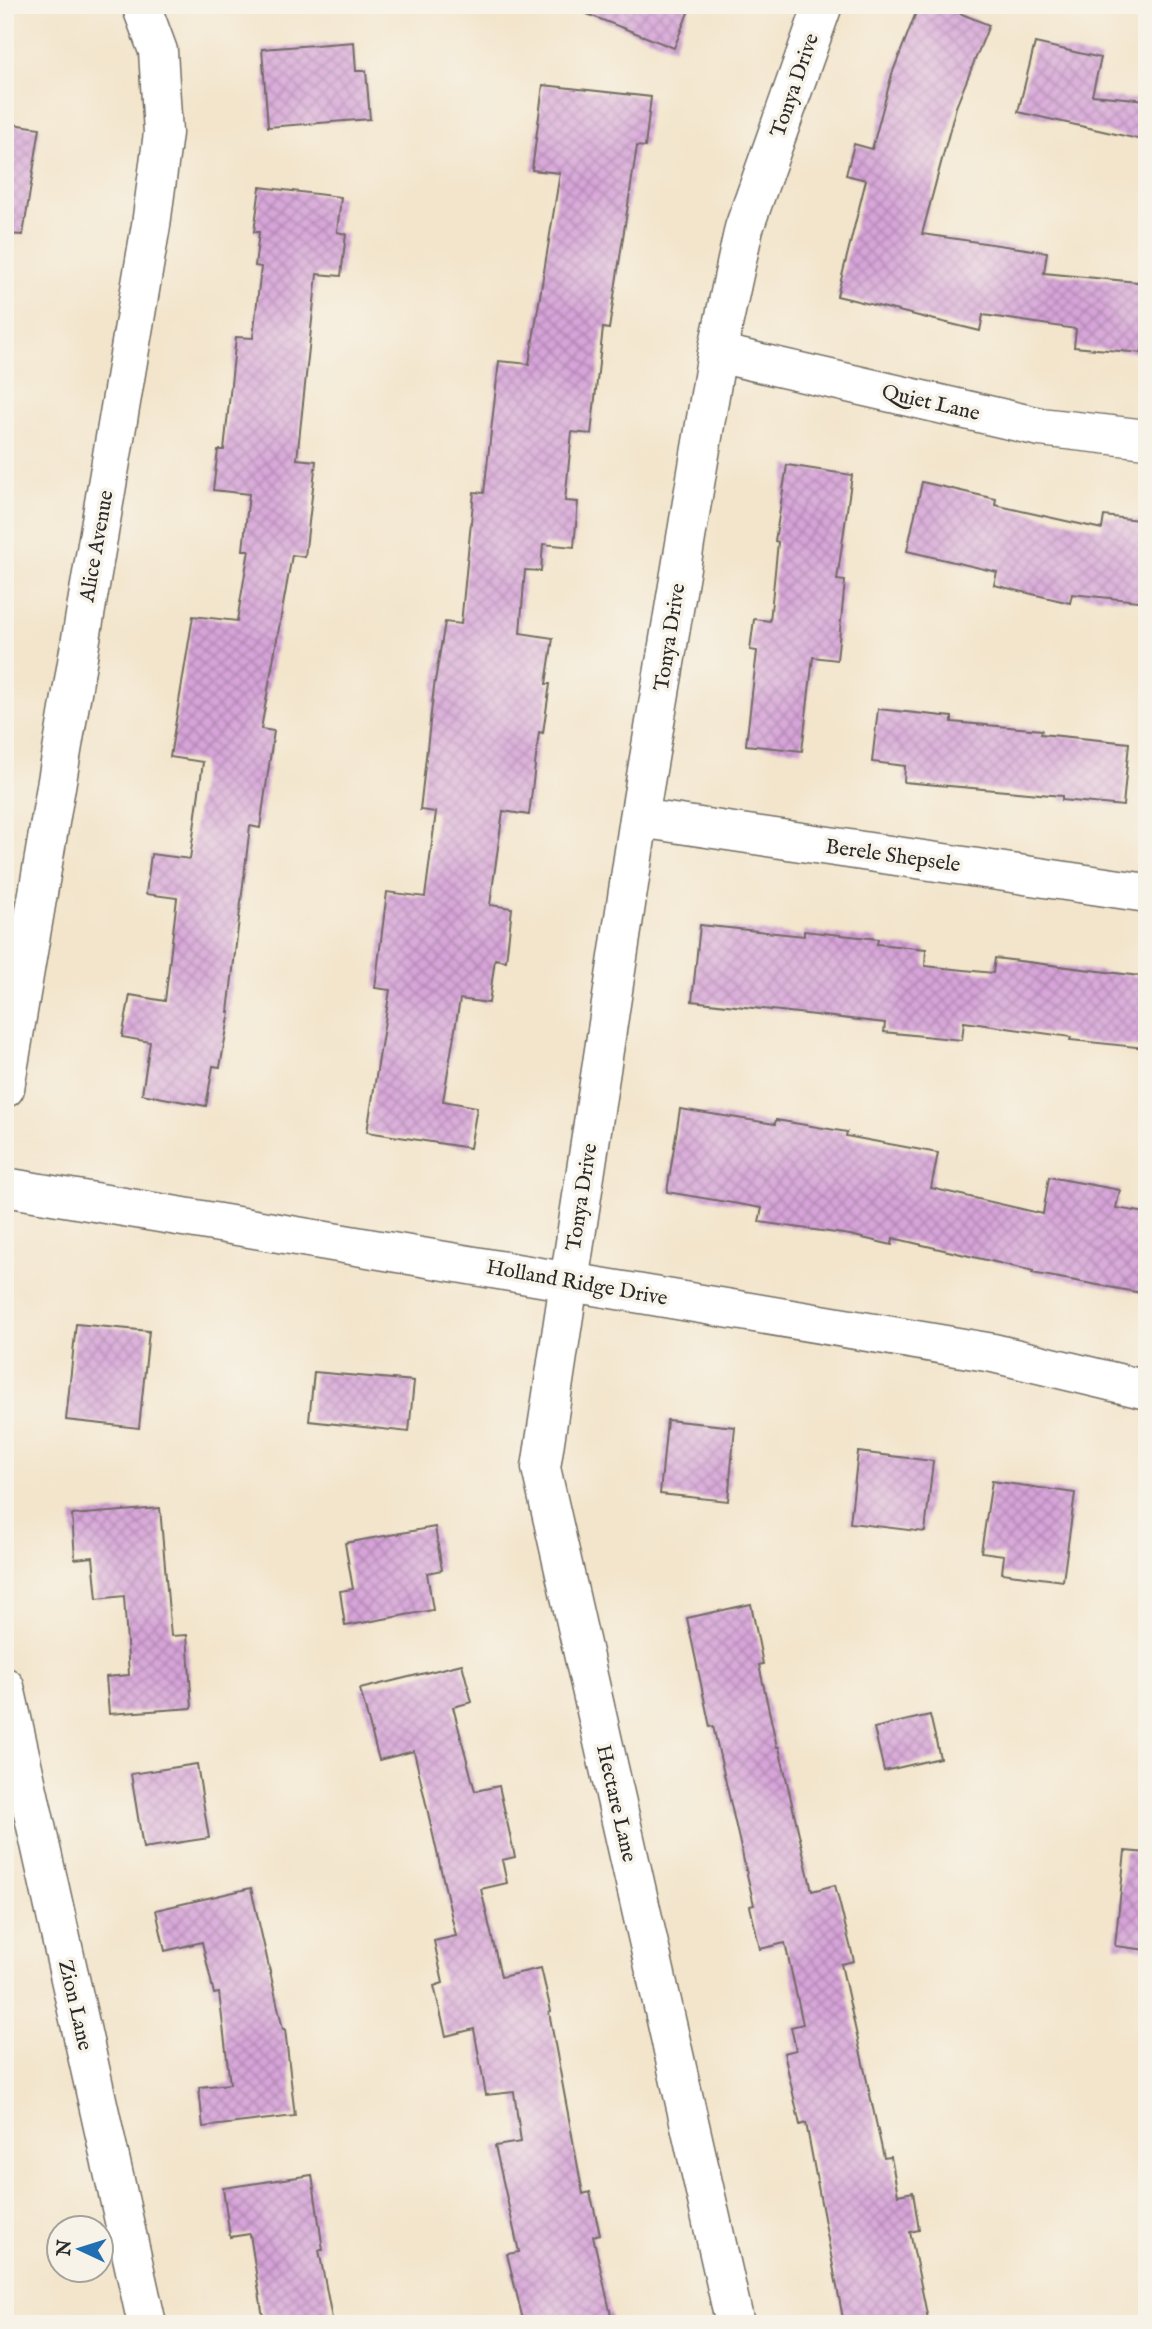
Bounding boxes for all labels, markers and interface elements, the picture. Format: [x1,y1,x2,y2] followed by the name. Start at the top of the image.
[765,30,826,141] street label: Tonya Drive
[879,379,983,428] street label: Quiet Lane
[74,488,121,605] street label: Alice Avenue
[649,581,692,693] street label: Tonya Drive
[824,834,962,879] street label: Berele Shepsele
[561,1141,604,1253] street label: Tonya Drive
[484,1254,670,1313] street label: Holland Ridge Drive
[589,1742,642,1865] street label: Hectare Lane
[51,1957,98,2054] street label: Zion Lane
[46,2214,116,2284] north arrow
[52,2238,78,2258] text: N

